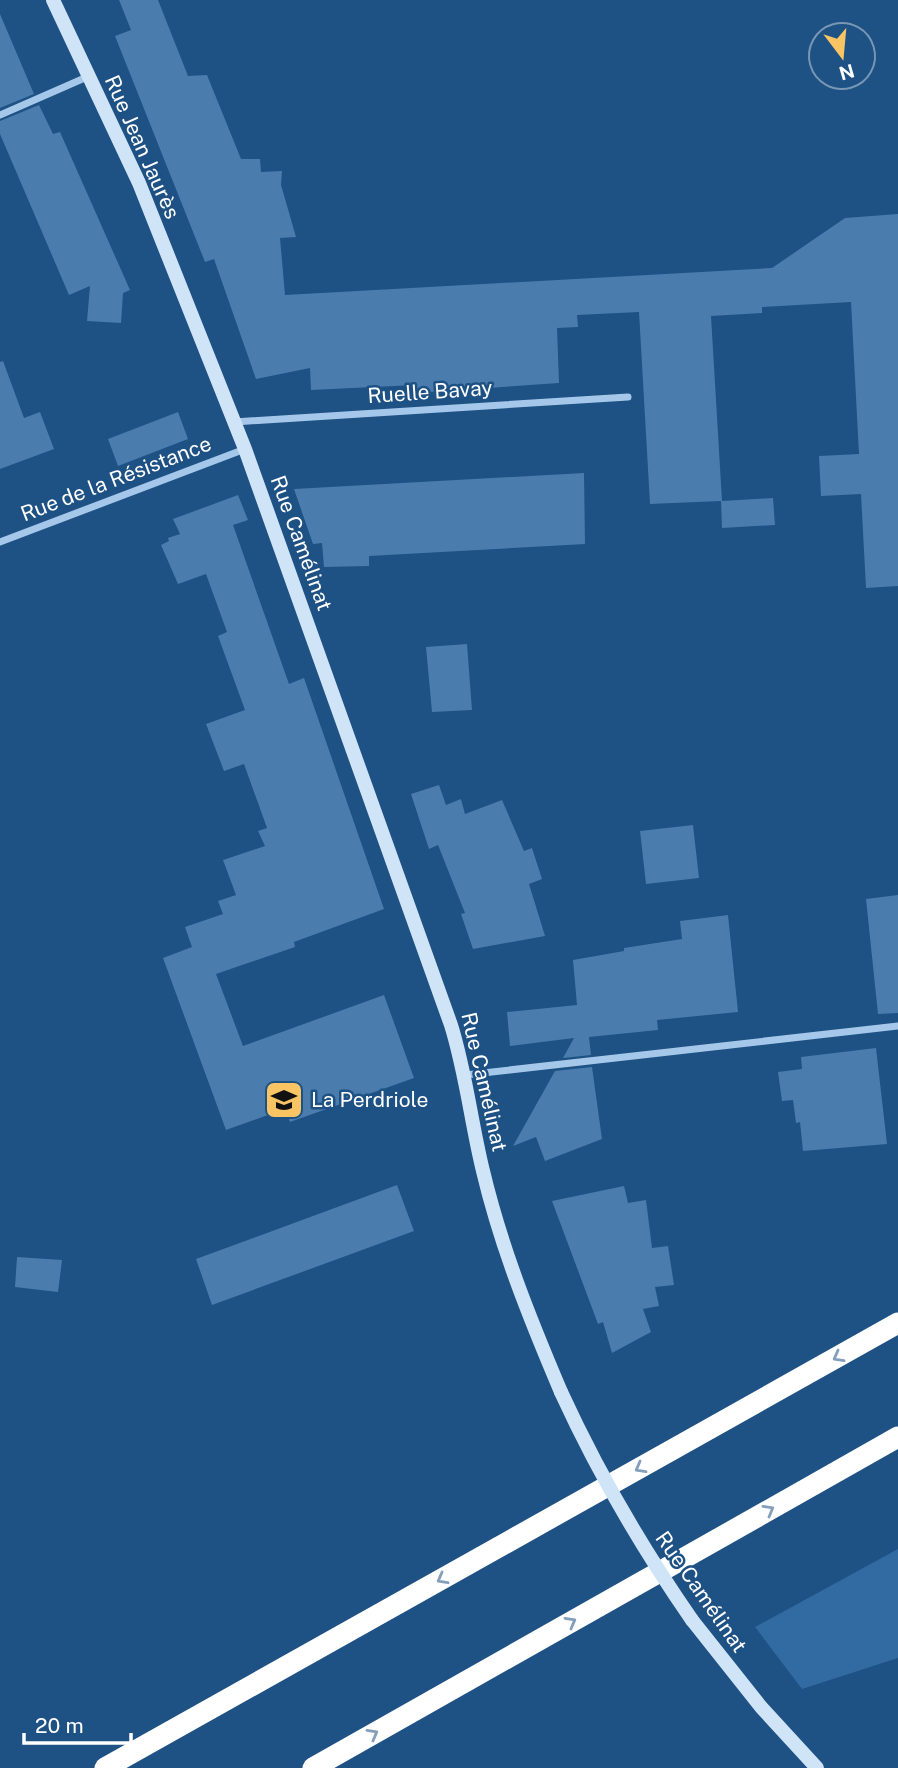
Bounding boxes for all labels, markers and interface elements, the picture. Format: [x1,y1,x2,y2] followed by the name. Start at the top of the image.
[807,21,877,91] north arrow
[837,60,857,85] text: N
[100,71,185,222] street label: Rue Jean Jaurès
[367,375,493,408] street label: Ruelle Bavay
[17,431,215,526] street label: Rue de la Résistance
[265,472,338,614] street label: Rue Camélinat
[456,1010,513,1154] street label: Rue Camélinat
[263,1079,305,1121] school or university icon: La Perdriole
[311,1087,428,1112] place label: La Perdriole
[833,1349,846,1362] one-way arrow
[635,1460,647,1473] one-way arrow
[761,1505,774,1518] one-way arrow
[650,1526,752,1657] street label: Rue Camélinat
[436,1571,449,1584] one-way arrow
[563,1617,576,1630] one-way arrow
[24,1702,131,1746] scale bar
[35,1713,84,1738] text: 20 m
[365,1729,378,1742] one-way arrow

